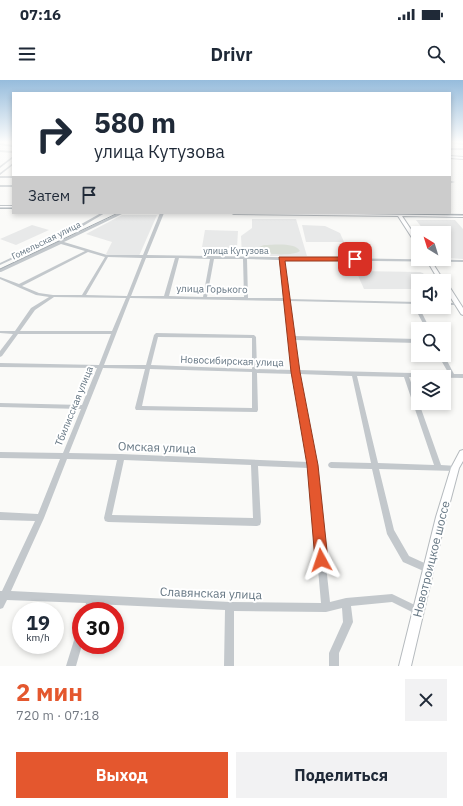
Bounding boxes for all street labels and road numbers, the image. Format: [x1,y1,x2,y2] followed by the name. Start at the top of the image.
[10,218,83,262] street label: Гомельская улица
[203,245,269,256] street label: улица Кутузова
[176,282,248,296] street label: улица Горького
[180,353,284,369] street label: Новосибирская улица
[52,364,96,448] street label: Тбилисская улица
[118,438,197,456] street label: Омская улица
[409,499,453,619] street label: Новотроицкое шоссе
[160,584,263,602] street label: Славянская улица

